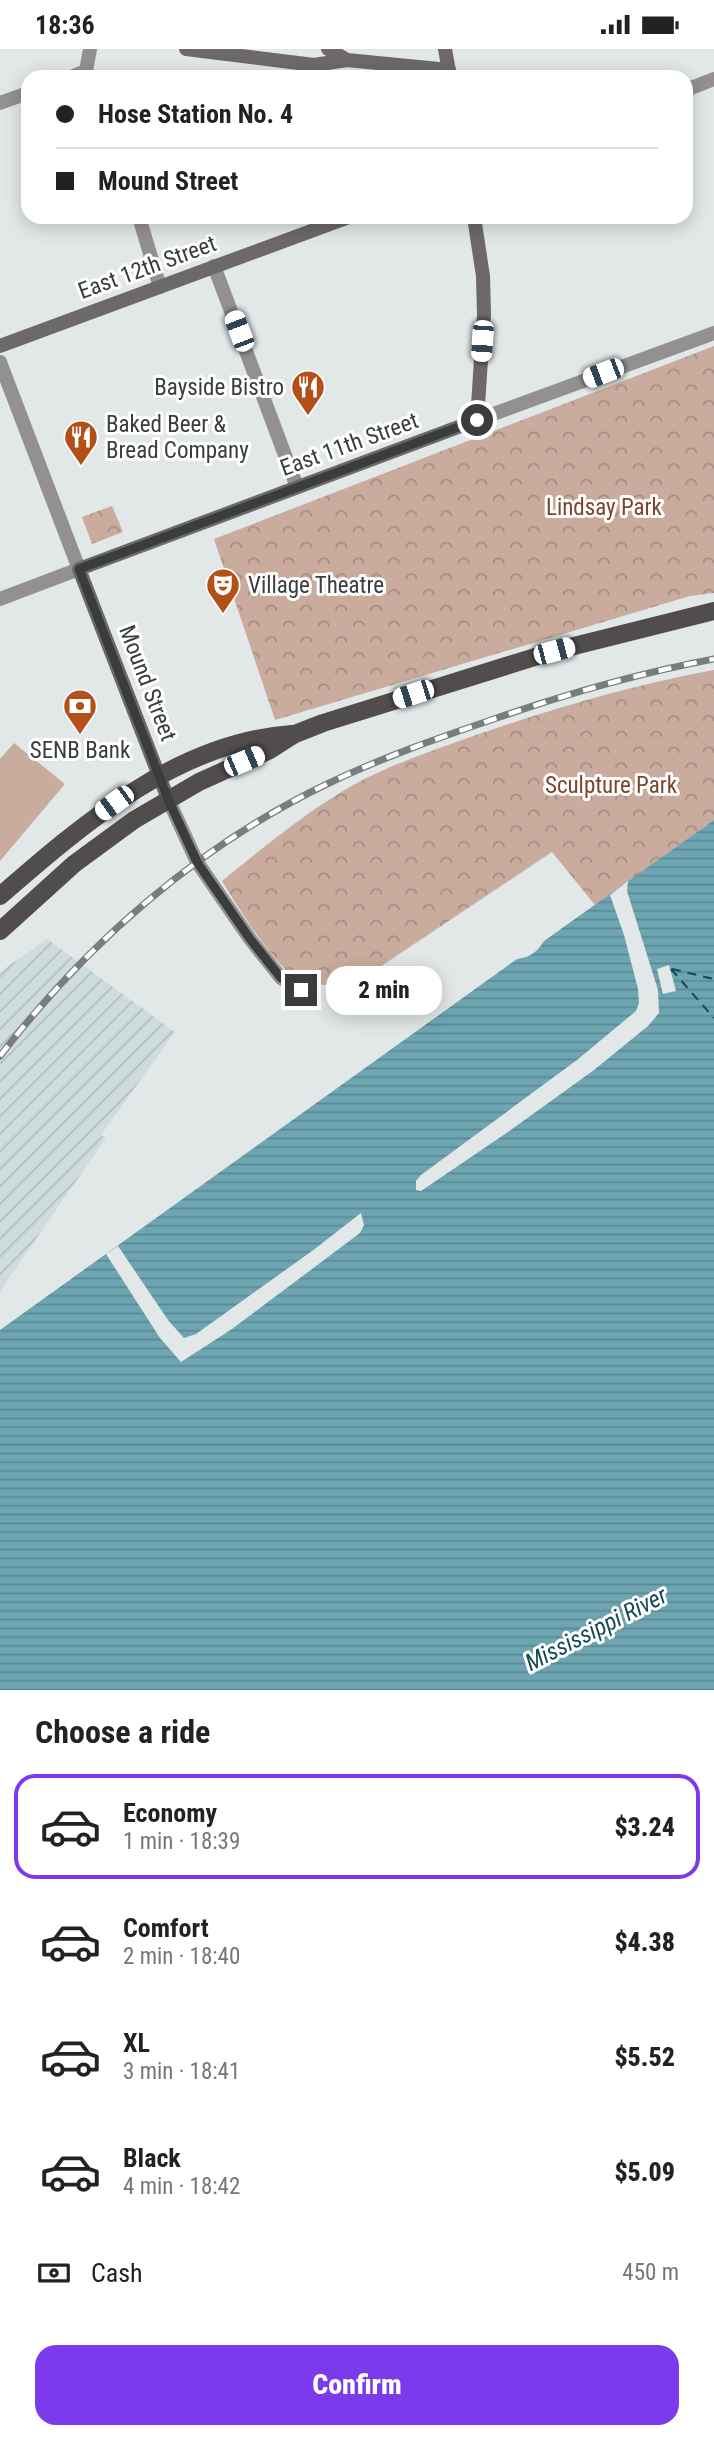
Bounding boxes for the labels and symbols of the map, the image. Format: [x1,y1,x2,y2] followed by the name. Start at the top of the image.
[75,230,220,305] street label: East 12th Street
[222,308,257,354] car
[471,319,494,363] car
[580,356,627,390] car
[289,368,327,417] restaurant icon: Bayside Bistro
[154,374,284,401] place label: Bayside Bistro
[461,404,493,436] route start
[277,407,422,482] street label: East 11th Street
[106,411,249,464] place label: Baked Beer & Bread Company
[62,418,100,467] restaurant icon: Baked Beer & Bread Company
[546,494,663,521] park label: Lindsay Park
[204,566,242,615] theatre icon: Village Theatre
[248,572,384,599] place label: Village Theatre
[113,622,182,745] street label: Mound Street
[531,635,578,667] car
[390,678,437,710] car
[61,687,99,736] bank icon: SENB Bank
[30,737,131,764] place label: SENB Bank
[221,743,268,779] car
[545,772,678,799] park label: Sculpture Park
[91,782,138,824] car
[326,965,441,1014] callout: 2 min
[285,974,317,1006] route end
[520,1581,672,1677] water label: Mississippi River

